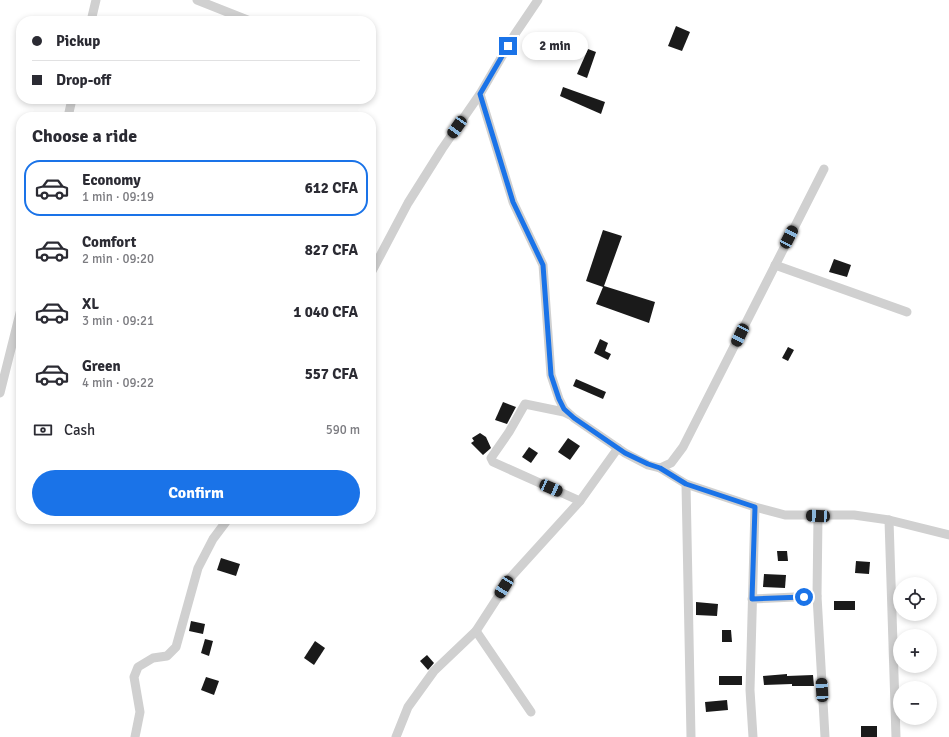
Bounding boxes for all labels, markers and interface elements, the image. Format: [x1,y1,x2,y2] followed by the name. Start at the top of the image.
[56,32,100,50] text: Pickup
[522,32,588,60] callout: 2 min
[499,37,517,55] route end
[539,38,571,54] text: 2 min
[56,71,111,89] text: Drop-off
[445,114,469,140] car
[32,125,137,147] text: Choose a ride
[34,170,70,206] icon: car
[82,171,141,189] text: Economy
[305,179,358,197] text: 612 CFA
[82,189,154,205] text: 1 min · 09:19
[778,224,800,250] car
[34,232,70,268] icon: car
[82,233,136,251] text: Comfort
[305,241,358,259] text: 827 CFA
[82,251,154,267] text: 2 min · 09:20
[34,294,70,330] icon: car
[82,295,99,313] text: XL
[293,303,358,321] text: 1 040 CFA
[82,313,154,329] text: 3 min · 09:21
[729,322,751,348] car
[34,356,70,392] icon: car
[82,357,121,375] text: Green
[305,365,358,383] text: 557 CFA
[82,375,154,391] text: 4 min · 09:22
[32,419,54,441] icon: cash
[64,421,95,439] text: Cash
[326,422,360,438] text: 590 m
[32,470,360,516] button: Confirm
[538,478,564,498] car
[806,509,830,523] car
[493,574,515,600] car
[893,577,937,725] map controls
[893,577,937,621] button: locate
[795,588,813,606] route start
[893,629,937,673] button: +
[815,678,829,702] car
[893,681,937,725] button: −

